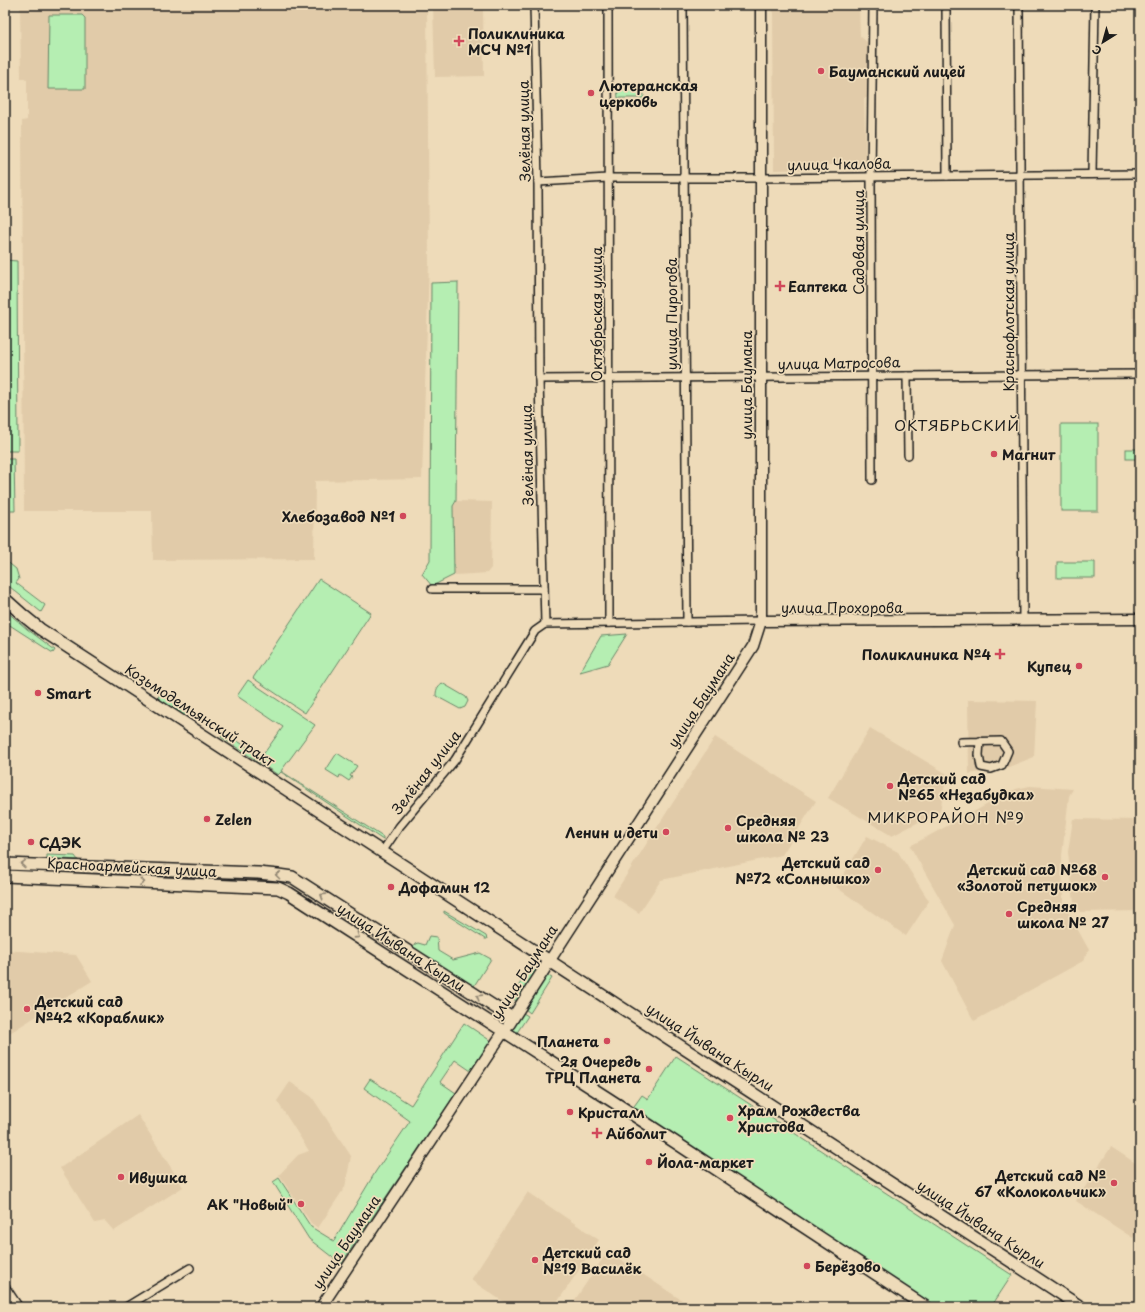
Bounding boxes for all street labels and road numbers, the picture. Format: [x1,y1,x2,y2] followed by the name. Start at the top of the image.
[513,80,535,182] street label: Зелёная улица
[787,153,891,175] street label: улица Чкалова
[848,189,869,295] street label: Садовая улица
[998,232,1019,391] street label: Краснофлотская улица
[586,247,607,381] street label: Октябрьская улица
[661,257,682,370] street label: улица Пирогова
[736,330,757,440] street label: улица Баумана
[778,351,901,375] street label: улица Матросова
[516,404,538,506] street label: Зелёная улица
[781,597,903,618] street label: улица Прохорова
[662,648,740,752] street label: улица Баумана
[121,658,280,772] street label: Козьмодемьянский тракт
[386,725,466,819] street label: Зелёная улица
[47,852,218,882] street label: Красноармейская улица
[333,898,469,996] street label: улица Йывана Кырли
[485,920,563,1024] street label: улица Баумана
[642,998,778,1096] street label: улица Йывана Кырли
[913,1175,1049,1273] street label: улица Йывана Кырли
[307,1191,385,1293] street label: улица Баумана

